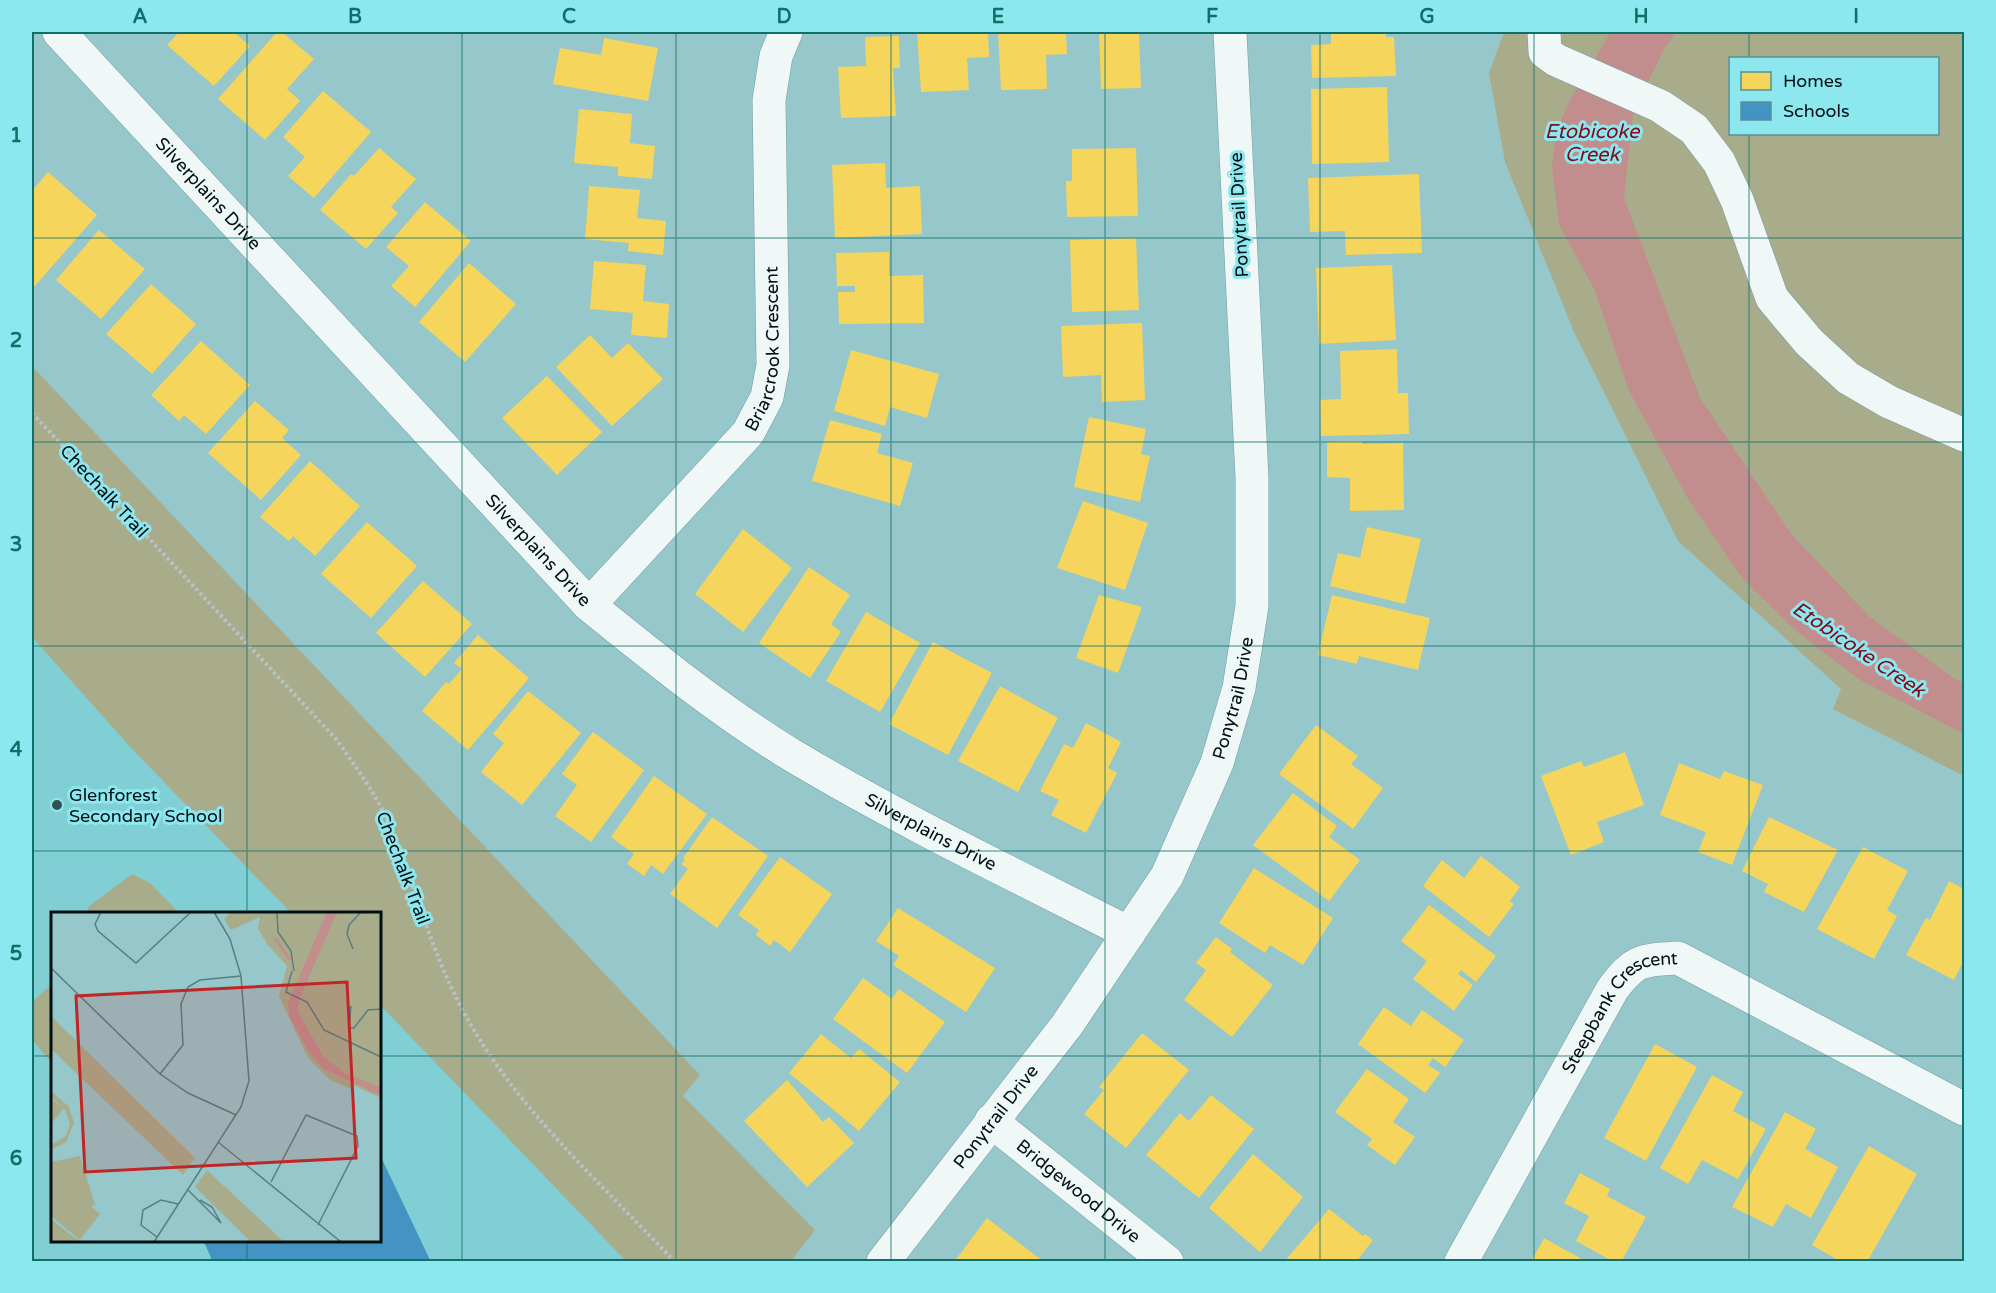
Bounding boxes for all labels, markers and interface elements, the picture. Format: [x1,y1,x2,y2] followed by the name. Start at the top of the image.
[133,5,148,29] text: A
[348,5,362,29] text: B
[562,5,576,29] text: C
[776,5,792,29] text: D
[992,5,1005,29] text: E
[1206,5,1218,29] text: F
[1419,5,1435,29] text: G
[1633,5,1649,29] text: H
[1853,5,1859,29] text: I
[1729,57,1939,135] legend
[1783,70,1843,92] text: Homes
[1783,100,1850,122] text: Schools
[1545,120,1641,167] water label: Etobicoke Creek
[10,124,22,148] text: 1
[151,133,266,254] street label: Silverplains Drive
[1225,152,1253,278] street label: Ponytrail Drive
[740,266,784,435] street label: Briarcrook Crescent
[10,329,22,353] text: 2
[55,440,153,542] street label: Chechalk Trail
[481,489,596,611] street label: Silverplains Drive
[10,533,22,557] text: 3
[1788,597,1931,704] water label: Etobicoke Creek
[1208,635,1258,762] street label: Ponytrail Drive
[10,738,23,762] text: 4
[69,784,222,827] place label: Glenforest Secondary School
[861,788,1000,875] street label: Silverplains Drive
[50,798,64,812] marker: Glenforest Secondary School
[371,808,435,928] street label: Chechalk Trail
[51,912,381,1242] inset map
[10,942,22,966] text: 5
[1557,947,1678,1077] street label: Steepbank Crescent
[949,1060,1043,1173] street label: Ponytrail Drive
[1012,1135,1145,1247] street label: Bridgewood Drive
[10,1147,22,1171] text: 6

